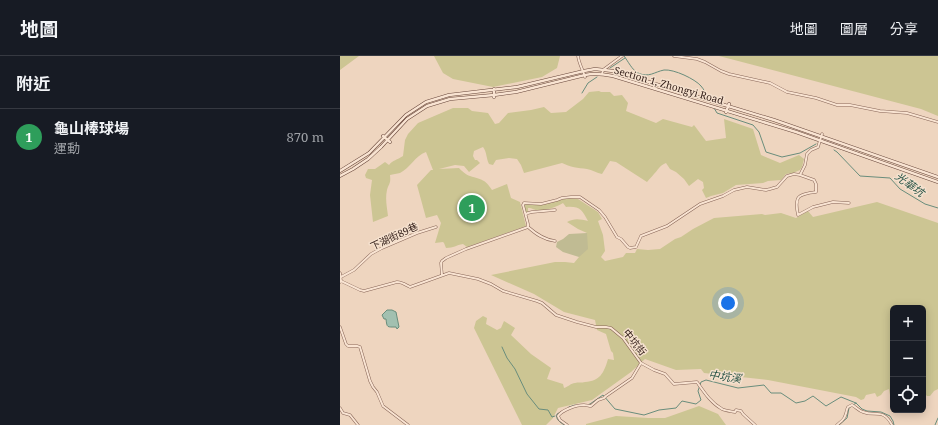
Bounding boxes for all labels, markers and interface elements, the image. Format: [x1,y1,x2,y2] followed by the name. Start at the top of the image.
[20,16,58,42] text: 地圖
[790,19,818,38] text: 地圖
[840,19,868,38] text: 圖層
[890,19,918,38] text: 分享
[613,63,725,107] street label: Section 1, Zhongyi Road
[16,72,50,95] text: 附近
[54,118,129,138] text: 龜山棒球場
[25,128,33,146] text: 1
[287,128,324,146] text: 870 m
[54,139,80,157] text: 運動
[892,168,929,201] water label: 光華坑
[459,193,485,223] pin: 1
[368,219,420,253] street label: 下湖街89巷
[718,293,738,313] your location
[890,305,926,413] map controls
[890,305,926,341] button: +
[620,326,650,358] street label: 中坑街
[890,341,926,377] button: −
[708,366,744,386] water label: 中坑溪
[890,377,926,413] button: locate

